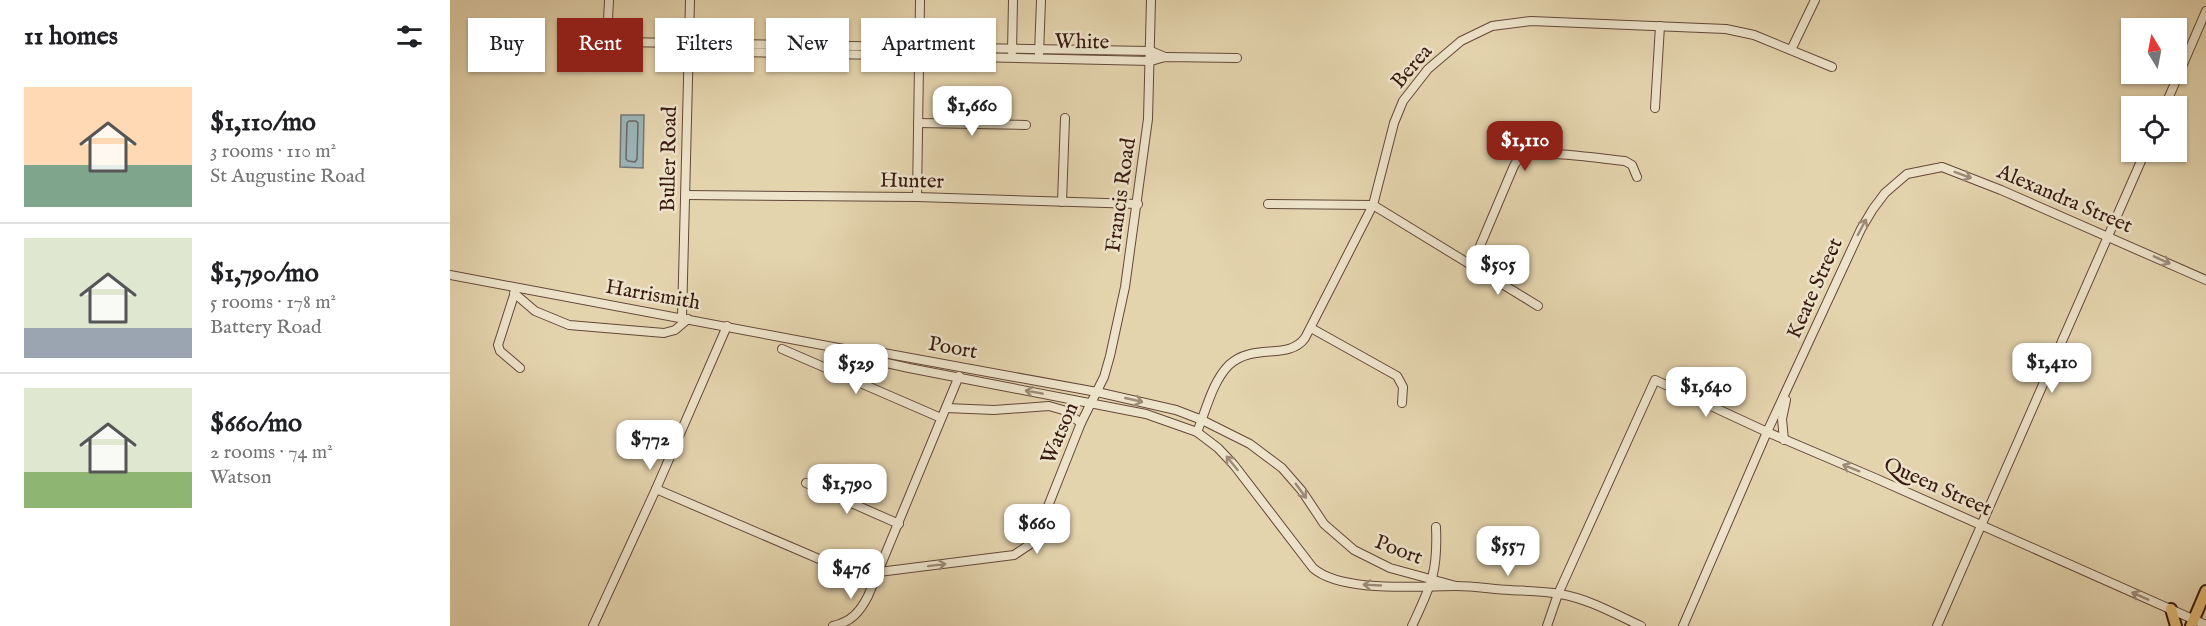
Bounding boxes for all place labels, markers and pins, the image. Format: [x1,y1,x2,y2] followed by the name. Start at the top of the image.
[923,86,1021,137] pin: $1,660
[1476,121,1574,172] pin: $1,110
[1462,245,1534,296] pin: $505
[2003,343,2101,394] pin: $1,410
[820,344,892,395] pin: $529
[1657,367,1755,418] pin: $1,640
[614,420,686,471] pin: $772
[798,464,896,515] pin: $1,790
[1001,504,1073,555] pin: $660
[1472,526,1544,577] pin: $557
[815,549,887,600] pin: $476

